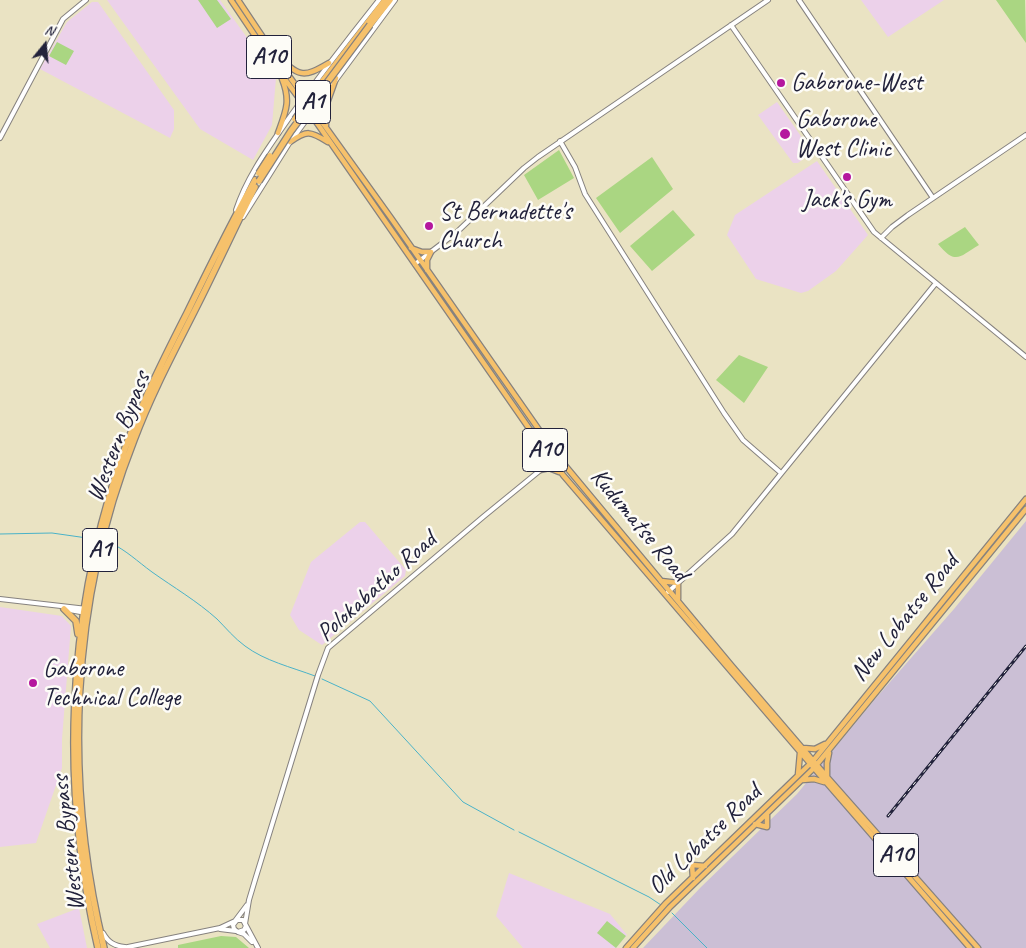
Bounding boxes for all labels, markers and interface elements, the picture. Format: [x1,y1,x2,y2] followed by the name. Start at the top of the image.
[20,20,70,70] north arrow
[43,21,56,40] text: N
[246,36,292,78] road number: A10
[791,68,922,98] place label: Gaborone-West
[775,77,787,89] marker: Gaborone-West
[296,80,330,124] road number: A1
[796,105,891,164] place label: Gaborone West Clinic
[778,127,792,141] marker: Gaborone West Clinic
[841,171,853,183] marker: Jack's Gym
[802,185,892,215] place label: Jack's Gym
[439,197,571,256] place label: St Bernadette's Church
[423,220,435,232] marker: St Bernadette's Church
[81,368,157,506] street label: Western Bypass
[522,428,568,472] road number: A10
[583,463,695,587] street label: Kudumatse Road
[311,526,443,648] street label: Polokabatho Road
[82,528,118,572] road number: A1
[844,548,966,688] street label: New Lobatse Road
[43,654,180,713] place label: Gaborone Technical College
[27,677,39,689] marker: Gaborone Technical College
[46,773,92,913] street label: Western Bypass
[642,778,768,902] street label: Old Lobatse Road
[874,834,918,876] road number: A10

